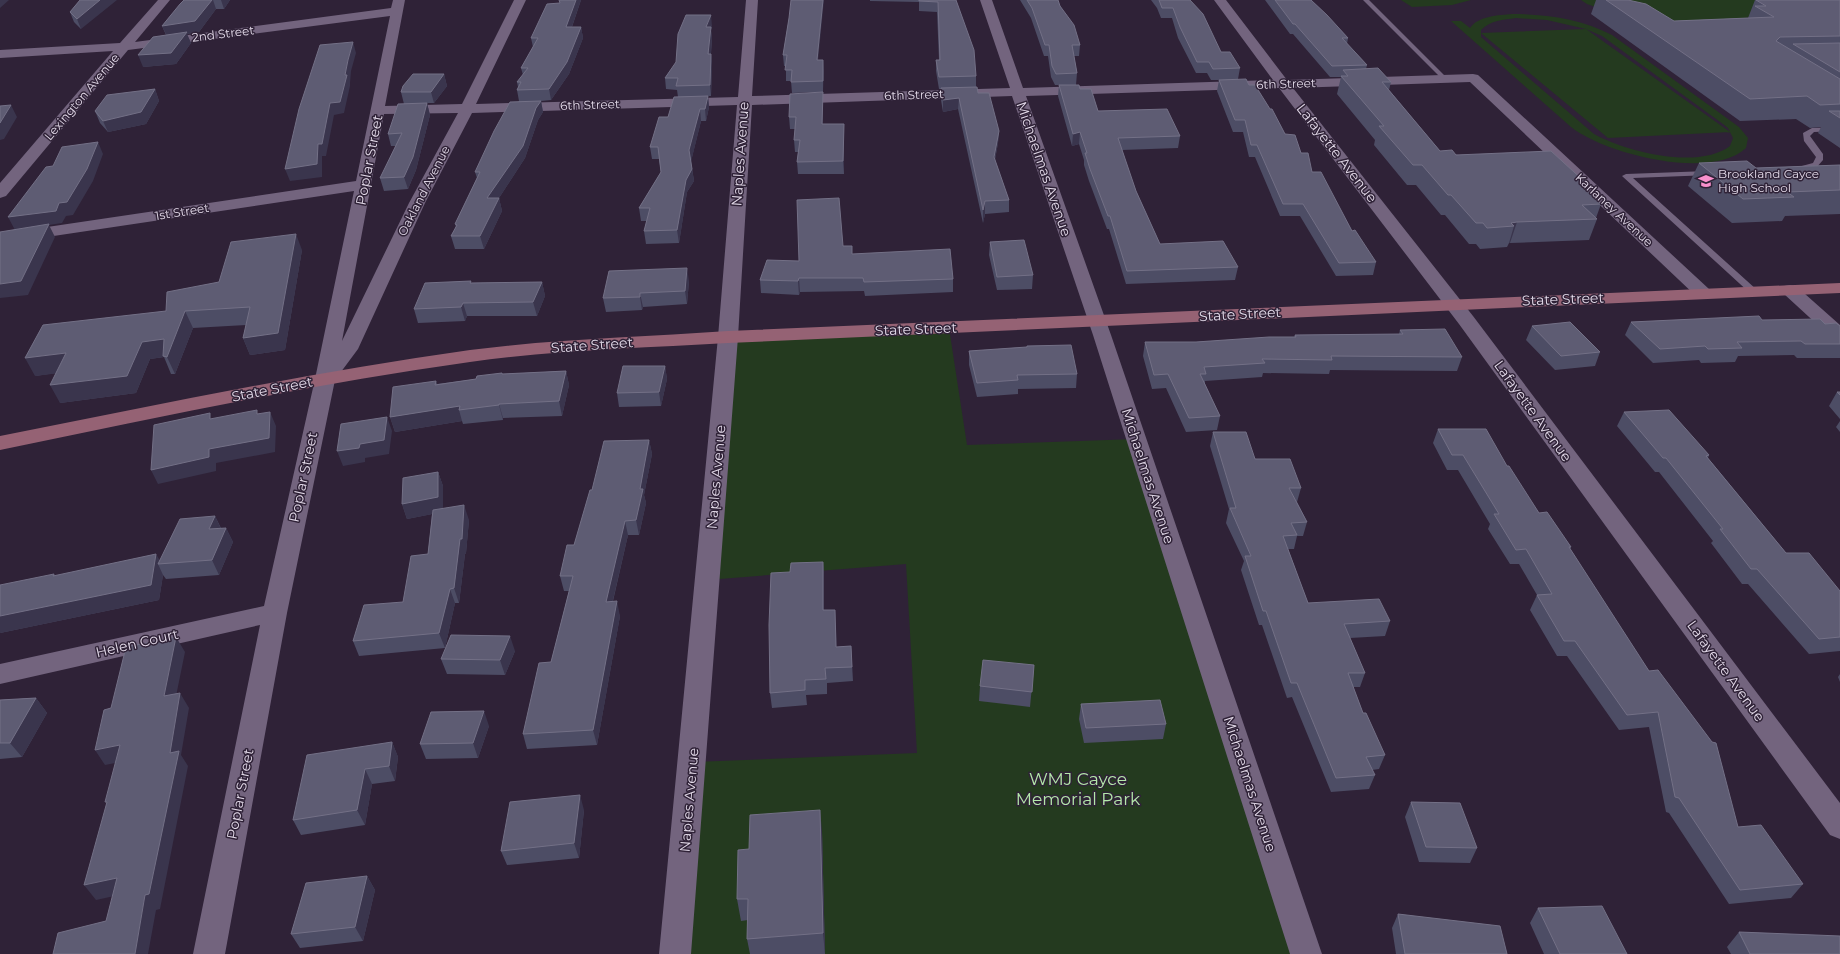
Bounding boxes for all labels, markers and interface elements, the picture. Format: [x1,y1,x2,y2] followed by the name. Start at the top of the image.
[191,22,255,45] street label: 2nd Street
[41,50,122,143] street label: Lexington Avenue
[1256,75,1316,92] street label: 6th Street
[884,86,944,103] street label: 6th Street
[560,96,620,113] street label: 6th Street
[1012,99,1076,239] street label: Michaelmas Avenue
[1293,100,1381,206] street label: Lafayette Avenue
[727,101,753,207] street label: Naples Avenue
[351,113,387,207] street label: Poplar Street
[394,143,453,238] street label: Oakland Avenue
[1718,166,1819,195] place label: Brookland Cayce High School
[1572,170,1656,249] street label: Karlaney Avenue
[1697,172,1715,190] school or university icon: Brookland Cayce High School
[154,200,210,223] street label: 1st Street
[1522,289,1605,309] street label: State Street
[1199,303,1282,325] street label: State Street
[875,319,958,339] street label: State Street
[550,333,634,357] street label: State Street
[1490,357,1576,465] street label: Lafayette Avenue
[230,372,314,406] street label: State Street
[1118,406,1178,546] street label: Michaelmas Avenue
[702,424,730,530] street label: Naples Avenue
[285,430,321,524] street label: Poplar Street
[1683,617,1769,725] street label: Lafayette Avenue
[94,625,180,661] street label: Helen Court
[1220,714,1280,854] street label: Michaelmas Avenue
[222,747,258,841] street label: Poplar Street
[675,747,703,853] street label: Naples Avenue
[1016,769,1141,809] park label: WMJ Cayce Memorial Park

